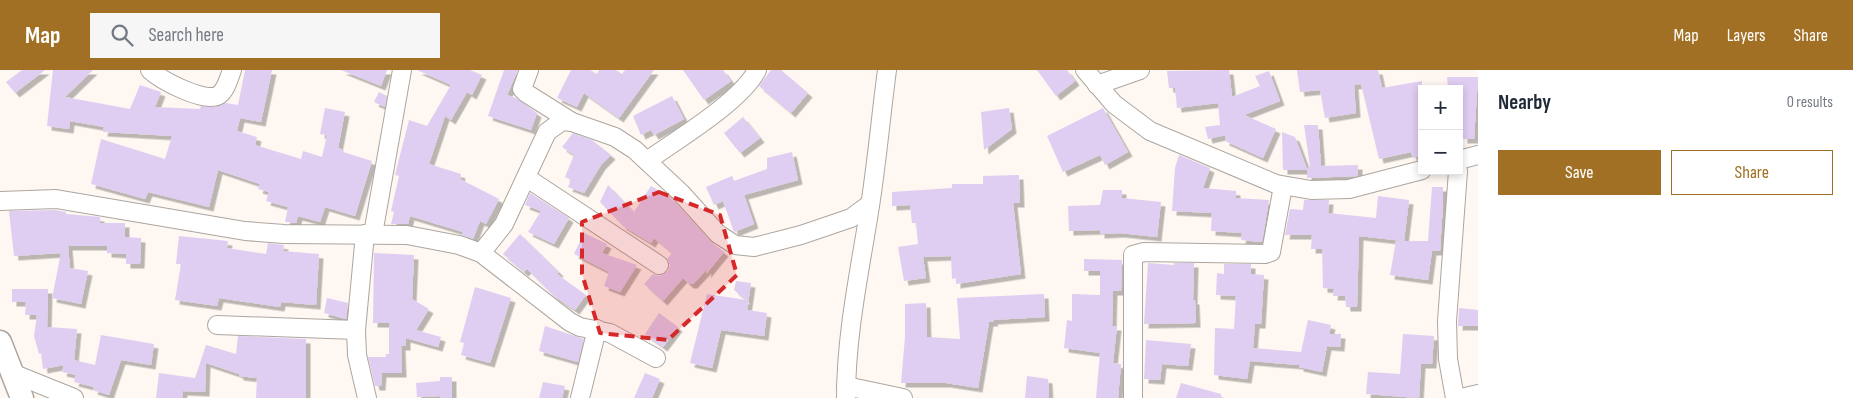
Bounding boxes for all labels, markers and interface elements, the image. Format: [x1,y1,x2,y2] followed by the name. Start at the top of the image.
[90,13,440,58] search box
[25,21,60,50] text: Map
[108,21,136,49] icon: search
[148,24,224,47] text: Search here
[1674,25,1699,46] text: Map
[1727,25,1766,46] text: Layers
[1794,25,1828,46] text: Share
[1418,85,1463,175] map controls
[1418,85,1463,130] button: +
[1498,90,1551,115] text: Nearby
[1787,93,1833,112] text: 0 results
[1418,130,1463,175] button: −
[1498,150,1661,195] button: Save
[1671,150,1833,195] button: Share

